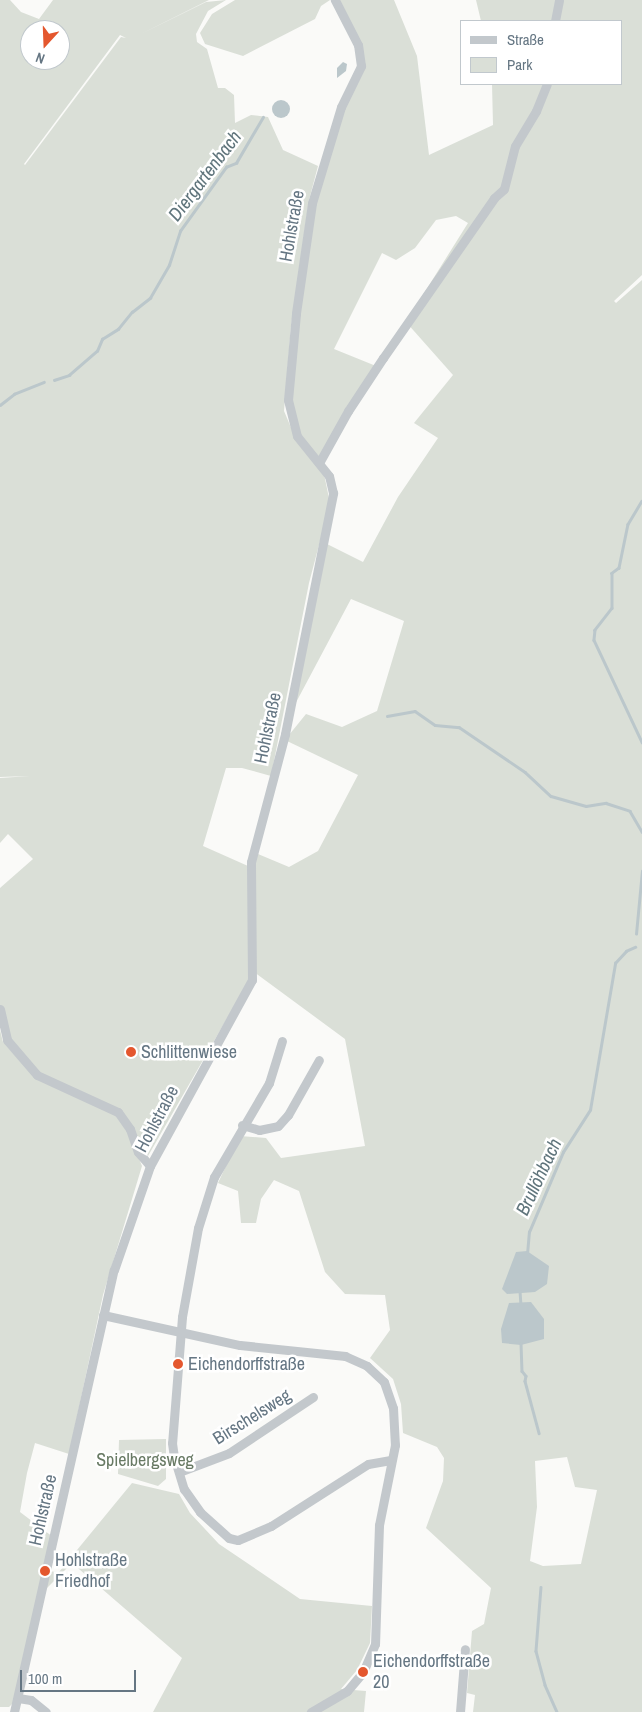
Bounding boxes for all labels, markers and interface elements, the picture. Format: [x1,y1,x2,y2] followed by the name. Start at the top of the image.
[20,20,70,70] north arrow
[460,20,622,85] legend
[507,29,544,50] text: Straße
[33,48,47,68] text: N
[507,54,532,75] text: Park
[164,126,246,226] water label: Diergartenbach
[275,189,309,263] street label: Hohlstraße
[250,690,286,766] street label: Hohlstraße
[141,1041,237,1063] place label: Schlittenwiese
[125,1046,137,1058] marker: Schlittenwiese
[131,1082,183,1156] street label: Hohlstraße
[511,1135,567,1219] water label: Brullöhbach
[188,1353,305,1375] place label: Eichendorffstraße
[172,1358,184,1370] marker: Eichendorffstraße
[209,1385,295,1449] street label: Birschelsweg
[96,1449,194,1471] park label: Spielbergsweg
[24,1472,62,1548] street label: Hohlstraße
[55,1550,127,1592] place label: Hohlstraße Friedhof
[39,1565,51,1577] marker: Hohlstraße Friedhof
[373,1651,490,1694] place label: Eichendorffstraße 20
[22,1660,139,1692] scale bar
[357,1666,369,1678] marker: Eichendorffstraße 20
[28,1668,62,1689] text: 100 m

